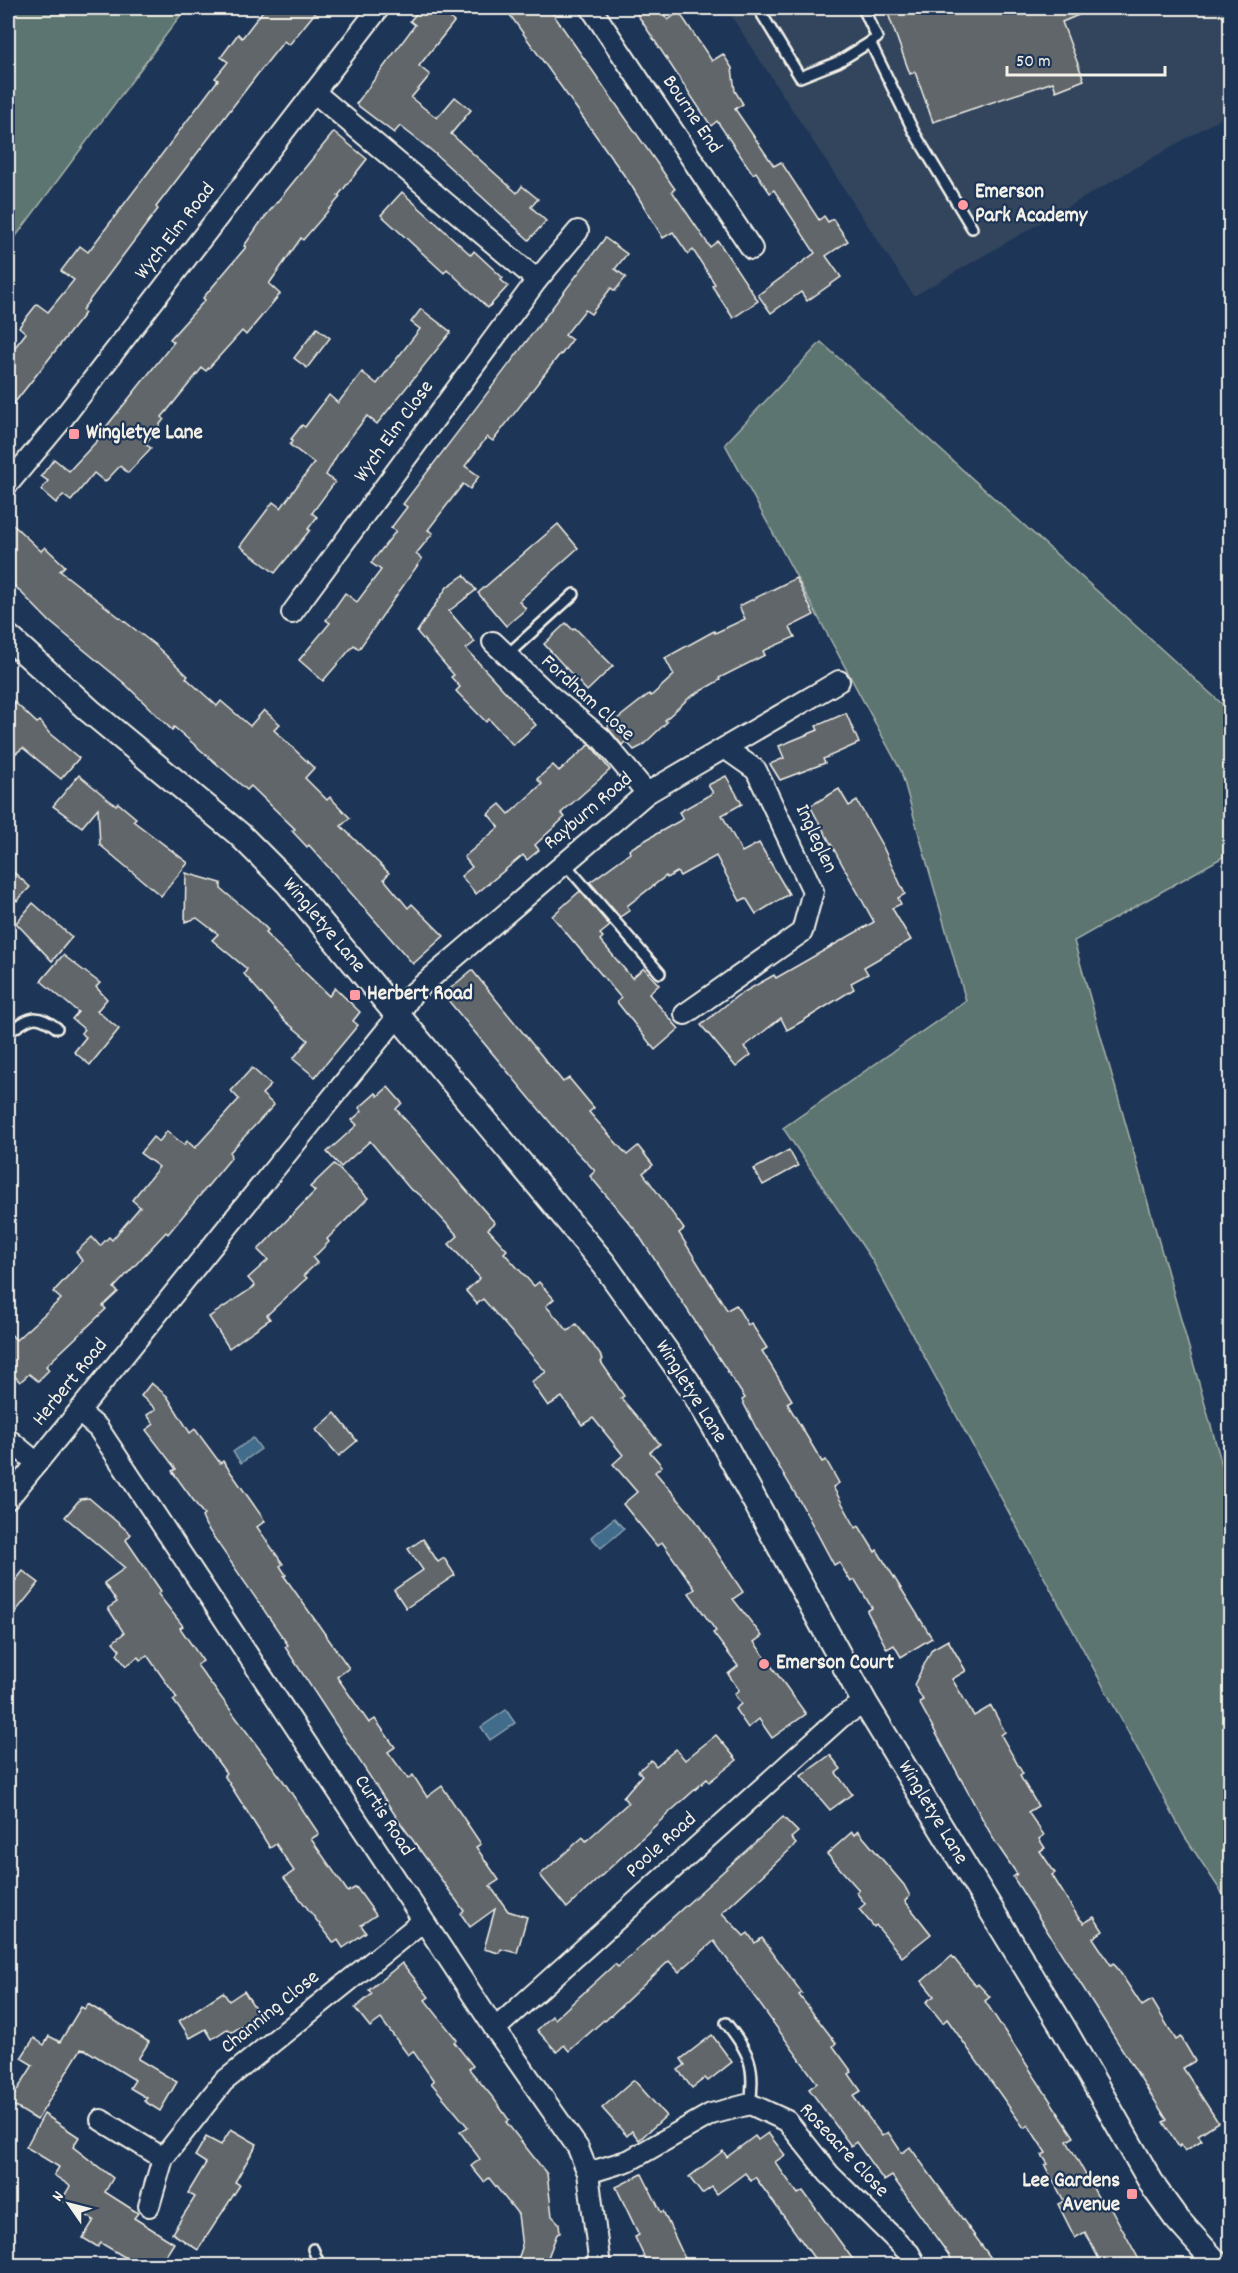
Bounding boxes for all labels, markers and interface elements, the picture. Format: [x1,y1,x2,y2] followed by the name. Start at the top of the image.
[1007,39,1164,77] scale bar
[1016,50,1051,75] text: 50 m
[654,70,728,160] street label: Bourne End
[128,177,224,287] street label: Wych Elm Road
[975,178,1089,232] place label: Emerson Park Academy
[956,198,970,212] marker: Emerson Park Academy
[348,375,442,489] street label: Wych Elm Close
[86,419,203,449] place label: Wingletye Lane
[67,427,81,441] marker: Wingletye Lane
[533,648,641,750] street label: Fordham Close
[538,766,640,858] street label: Rayburn Road
[786,800,844,878] street label: Ingleglen
[274,872,372,980] street label: Wingletye Lane
[367,980,473,1010] place label: Herbert Road
[348,988,362,1002] marker: Herbert Road
[26,1332,116,1434] street label: Herbert Road
[646,1335,734,1449] street label: Wingletye Lane
[776,1649,894,1679] place label: Emerson Court
[757,1657,771,1671] marker: Emerson Court
[889,1755,975,1871] street label: Wingletye Lane
[345,1769,421,1863] street label: Curtis Road
[620,1806,704,1886] street label: Poole Road
[215,1964,327,2062] street label: Channing Close
[791,2097,895,2205] street label: Roseacre Close
[1022,2167,1120,2221] place label: Lee Gardens Avenue
[39,2174,99,2234] north arrow
[47,2187,71,2207] text: N
[1125,2187,1139,2201] marker: Lee Gardens Avenue

